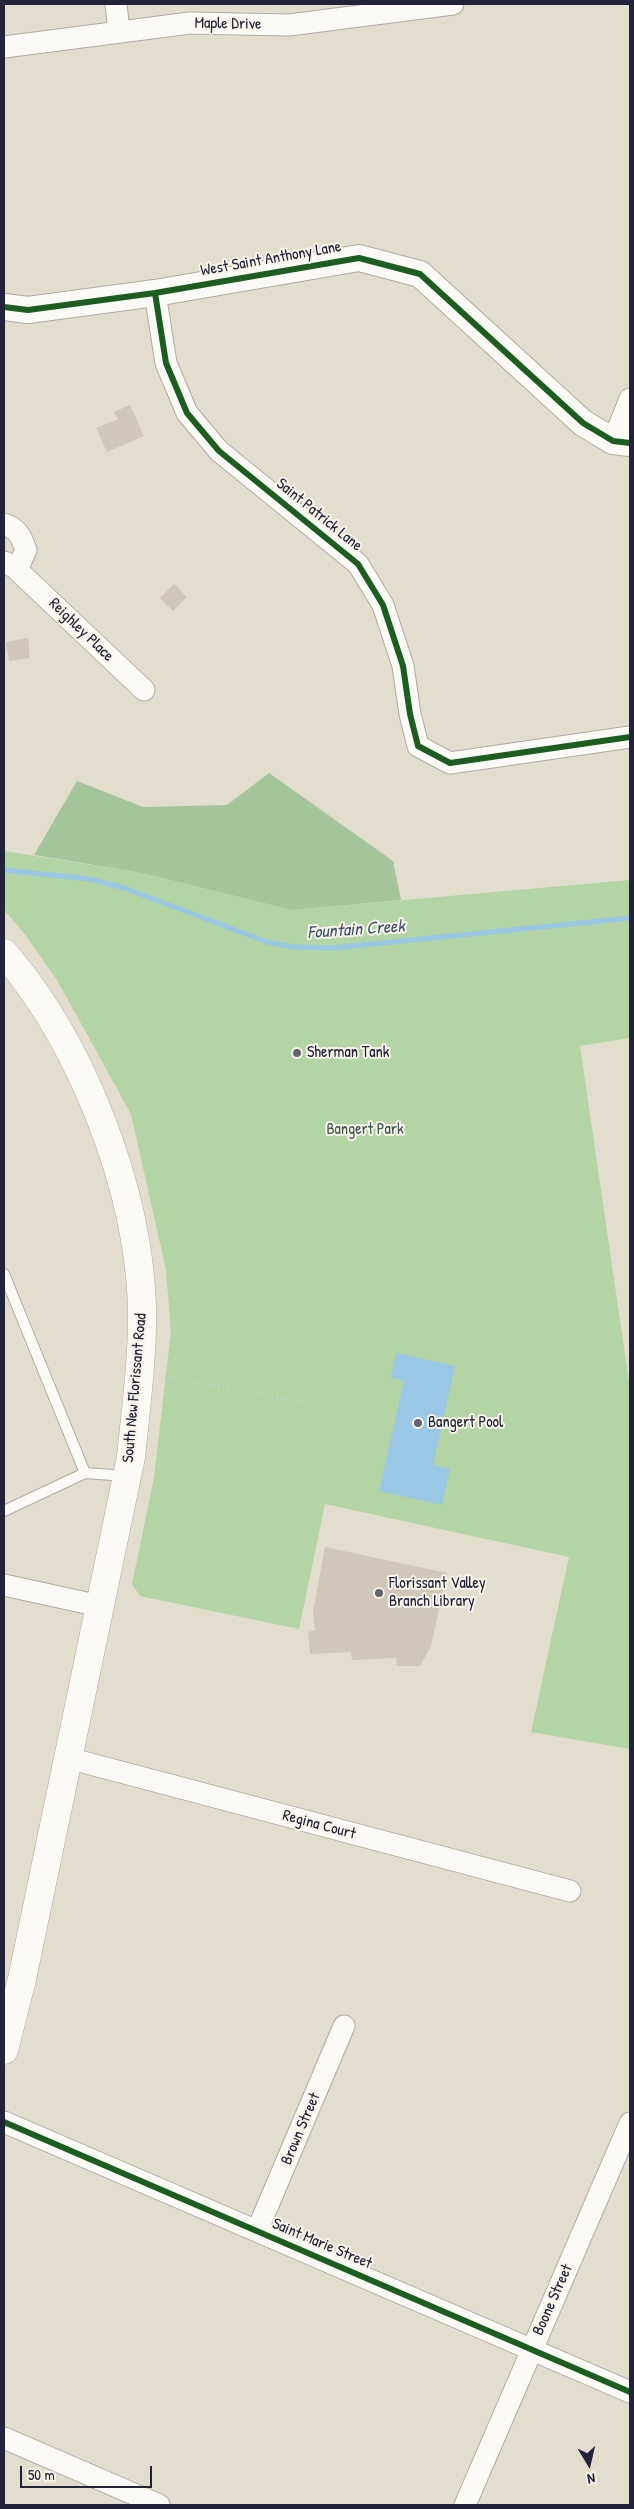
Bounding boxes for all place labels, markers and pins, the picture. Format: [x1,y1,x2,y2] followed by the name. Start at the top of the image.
[307,1043,389,1063] place label: Sherman Tank
[291,1047,303,1059] marker: Sherman Tank
[428,1413,503,1433] place label: Bangert Pool
[412,1417,424,1429] marker: Bangert Pool
[389,1574,486,1612] place label: Florissant Valley Branch Library
[373,1587,385,1599] marker: Florissant Valley Branch Library

